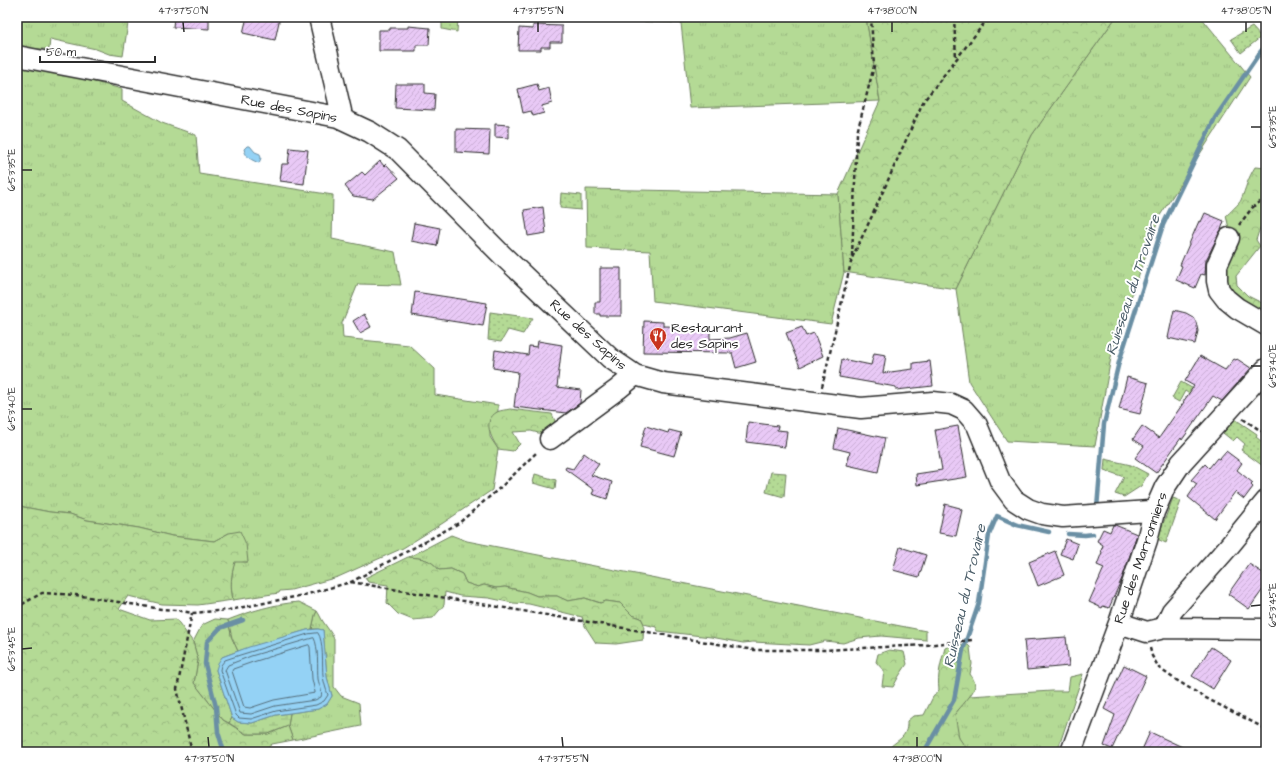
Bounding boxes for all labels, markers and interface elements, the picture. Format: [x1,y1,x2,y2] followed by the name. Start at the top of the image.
[158,4,208,18] text: 47°37'50"N
[513,4,563,18] text: 47°37'55"N
[867,4,917,18] text: 47°38'00"N
[1221,4,1271,18] text: 47°38'05"N
[40,38,155,64] scale bar
[46,44,77,61] text: 50 m
[239,90,339,128] street label: Rue des Sapins
[1266,106,1280,148] text: 6°53'35"E
[5,149,19,191] text: 6°53'35"E
[1100,211,1166,358] water label: Ruisseau du Trovaire
[545,295,631,375] street label: Rue des Sapins
[671,318,743,354] place label: Restaurant des Sapins
[648,326,668,351] restaurant icon: Restaurant des Sapins
[1266,344,1280,388] text: 6°53'40"E
[5,387,19,431] text: 6°53'40"E
[1109,489,1173,627] street label: Rue des Marronniers
[938,521,992,670] water label: Ruisseau du Trovaire
[1266,583,1280,627] text: 6°53'45"E
[5,627,19,671] text: 6°53'45"E
[184,752,234,766] text: 47°37'50"N
[538,752,588,766] text: 47°37'55"N
[892,752,942,766] text: 47°38'00"N

